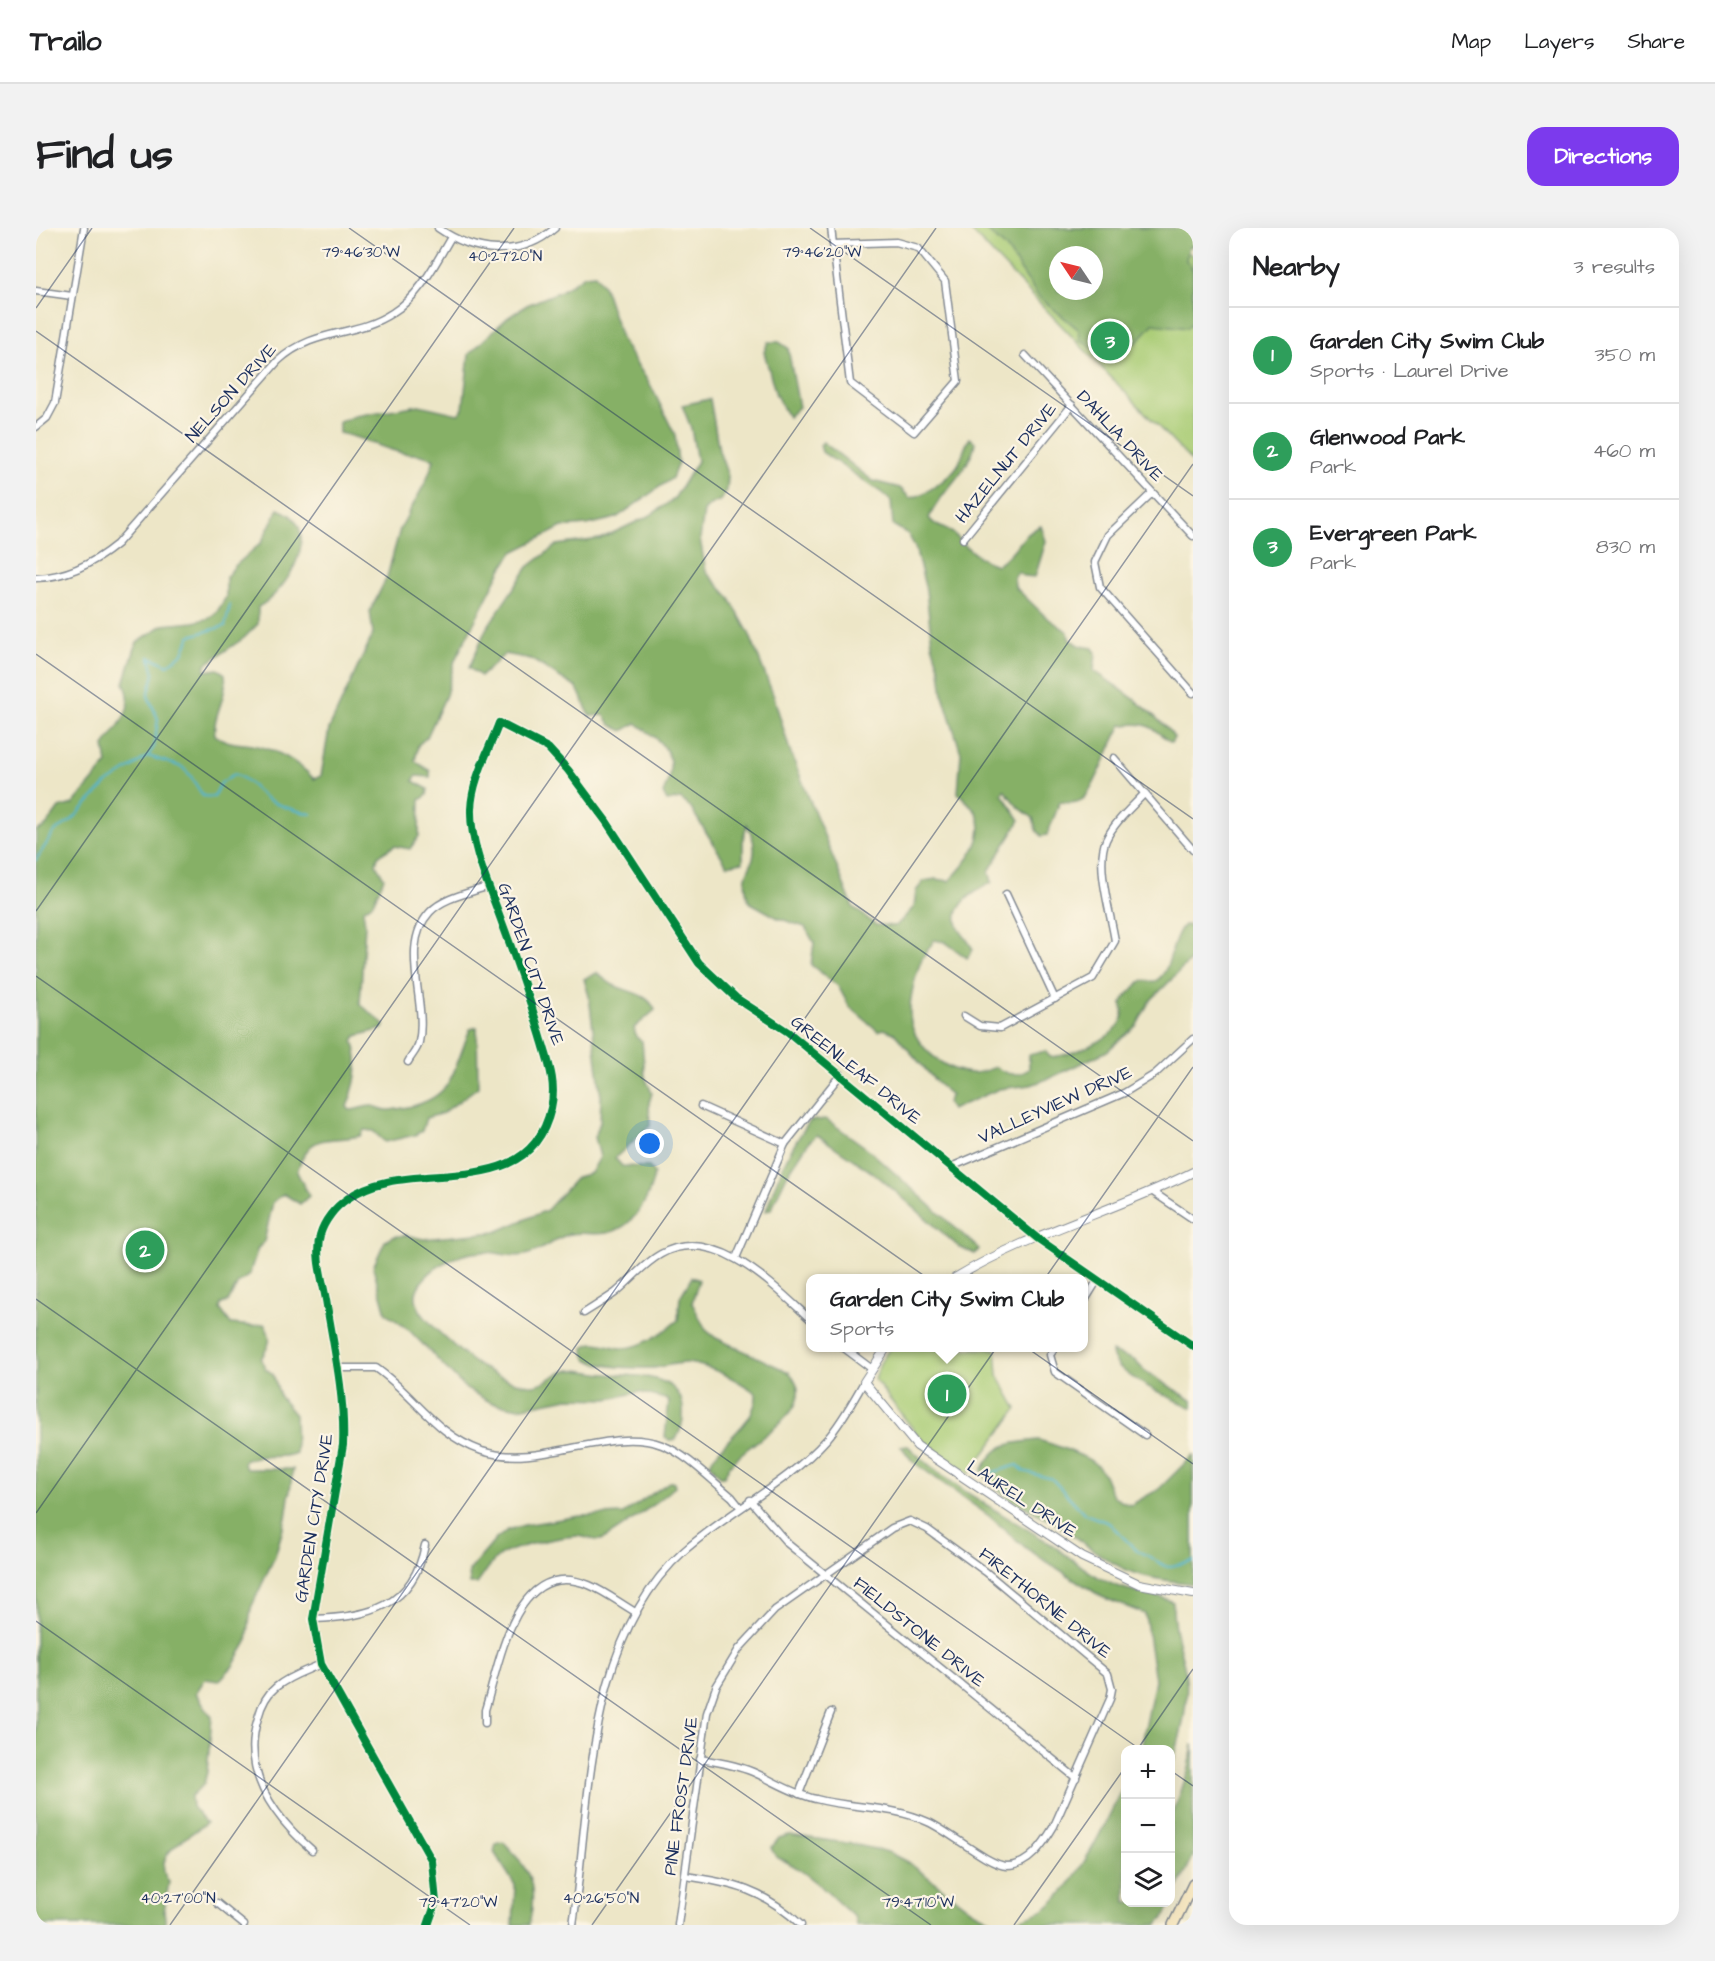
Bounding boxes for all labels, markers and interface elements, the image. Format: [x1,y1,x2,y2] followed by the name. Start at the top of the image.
[30,22,102,61] text: Trailo
[1451,27,1491,56] text: Map
[1524,27,1594,56] text: Layers
[1627,27,1685,56] text: Share
[36,127,173,185] text: Find us
[1527,127,1679,186] button: Directions
[322,242,400,263] text: 79°46'30"W
[783,242,861,263] text: 79°46'20"W
[468,246,542,267] text: 40°27'20"N
[1049,246,1103,300] north arrow
[1253,249,1340,285] text: Nearby
[1573,253,1655,281] text: 3 results
[1090,318,1130,364] pin: 3
[1310,326,1544,357] text: Garden City Swim Club
[180,338,283,448] street label: NELSON DRIVE
[1271,341,1274,369] text: 1
[1594,341,1655,369] text: 350 m
[1310,357,1509,385] text: Sports · Laurel Drive
[1071,385,1169,488] street label: DAHLIA DRIVE
[950,397,1063,529] street label: HAZELNUT DRIVE
[1310,422,1465,453] text: Glenwood Park
[1267,437,1278,465] text: 2
[1593,437,1655,465] text: 460 m
[1310,453,1356,481] text: Park
[1310,518,1476,549] text: Evergreen Park
[1267,533,1278,561] text: 3
[1596,533,1655,561] text: 830 m
[1310,549,1356,577] text: Park
[491,879,571,1049] street label: GARDEN CITY DRIVE
[785,1010,927,1131] street label: GREENLEAF DRIVE
[974,1060,1136,1150] street label: VALLEYVIEW DRIVE
[635,1129,664,1158] your location
[126,1228,164,1272] pin: 2
[806,1274,1088,1352] popup
[830,1284,1064,1315] text: Garden City Swim Club
[830,1315,894,1343] text: Sports
[928,1372,966,1416] pin: 1
[288,1432,340,1604] street label: GARDEN CITY DRIVE
[962,1454,1082,1544] street label: LAUREL DRIVE
[973,1542,1117,1665] street label: FIRETHORNE DRIVE
[848,1571,991,1693] street label: FIELDSTONE DRIVE
[657,1715,705,1877] street label: PINE FROST DRIVE
[1121,1745,1175,1907] map controls
[1121,1745,1175,1799] button: +
[1121,1799,1175,1853] button: −
[1121,1853,1175,1907] button: layers
[140,1888,216,1909] text: 40°27'00"N
[563,1888,639,1909] text: 40°26'50"N
[419,1892,497,1913] text: 79°47'20"W
[882,1892,954,1913] text: 79°47'10"W

